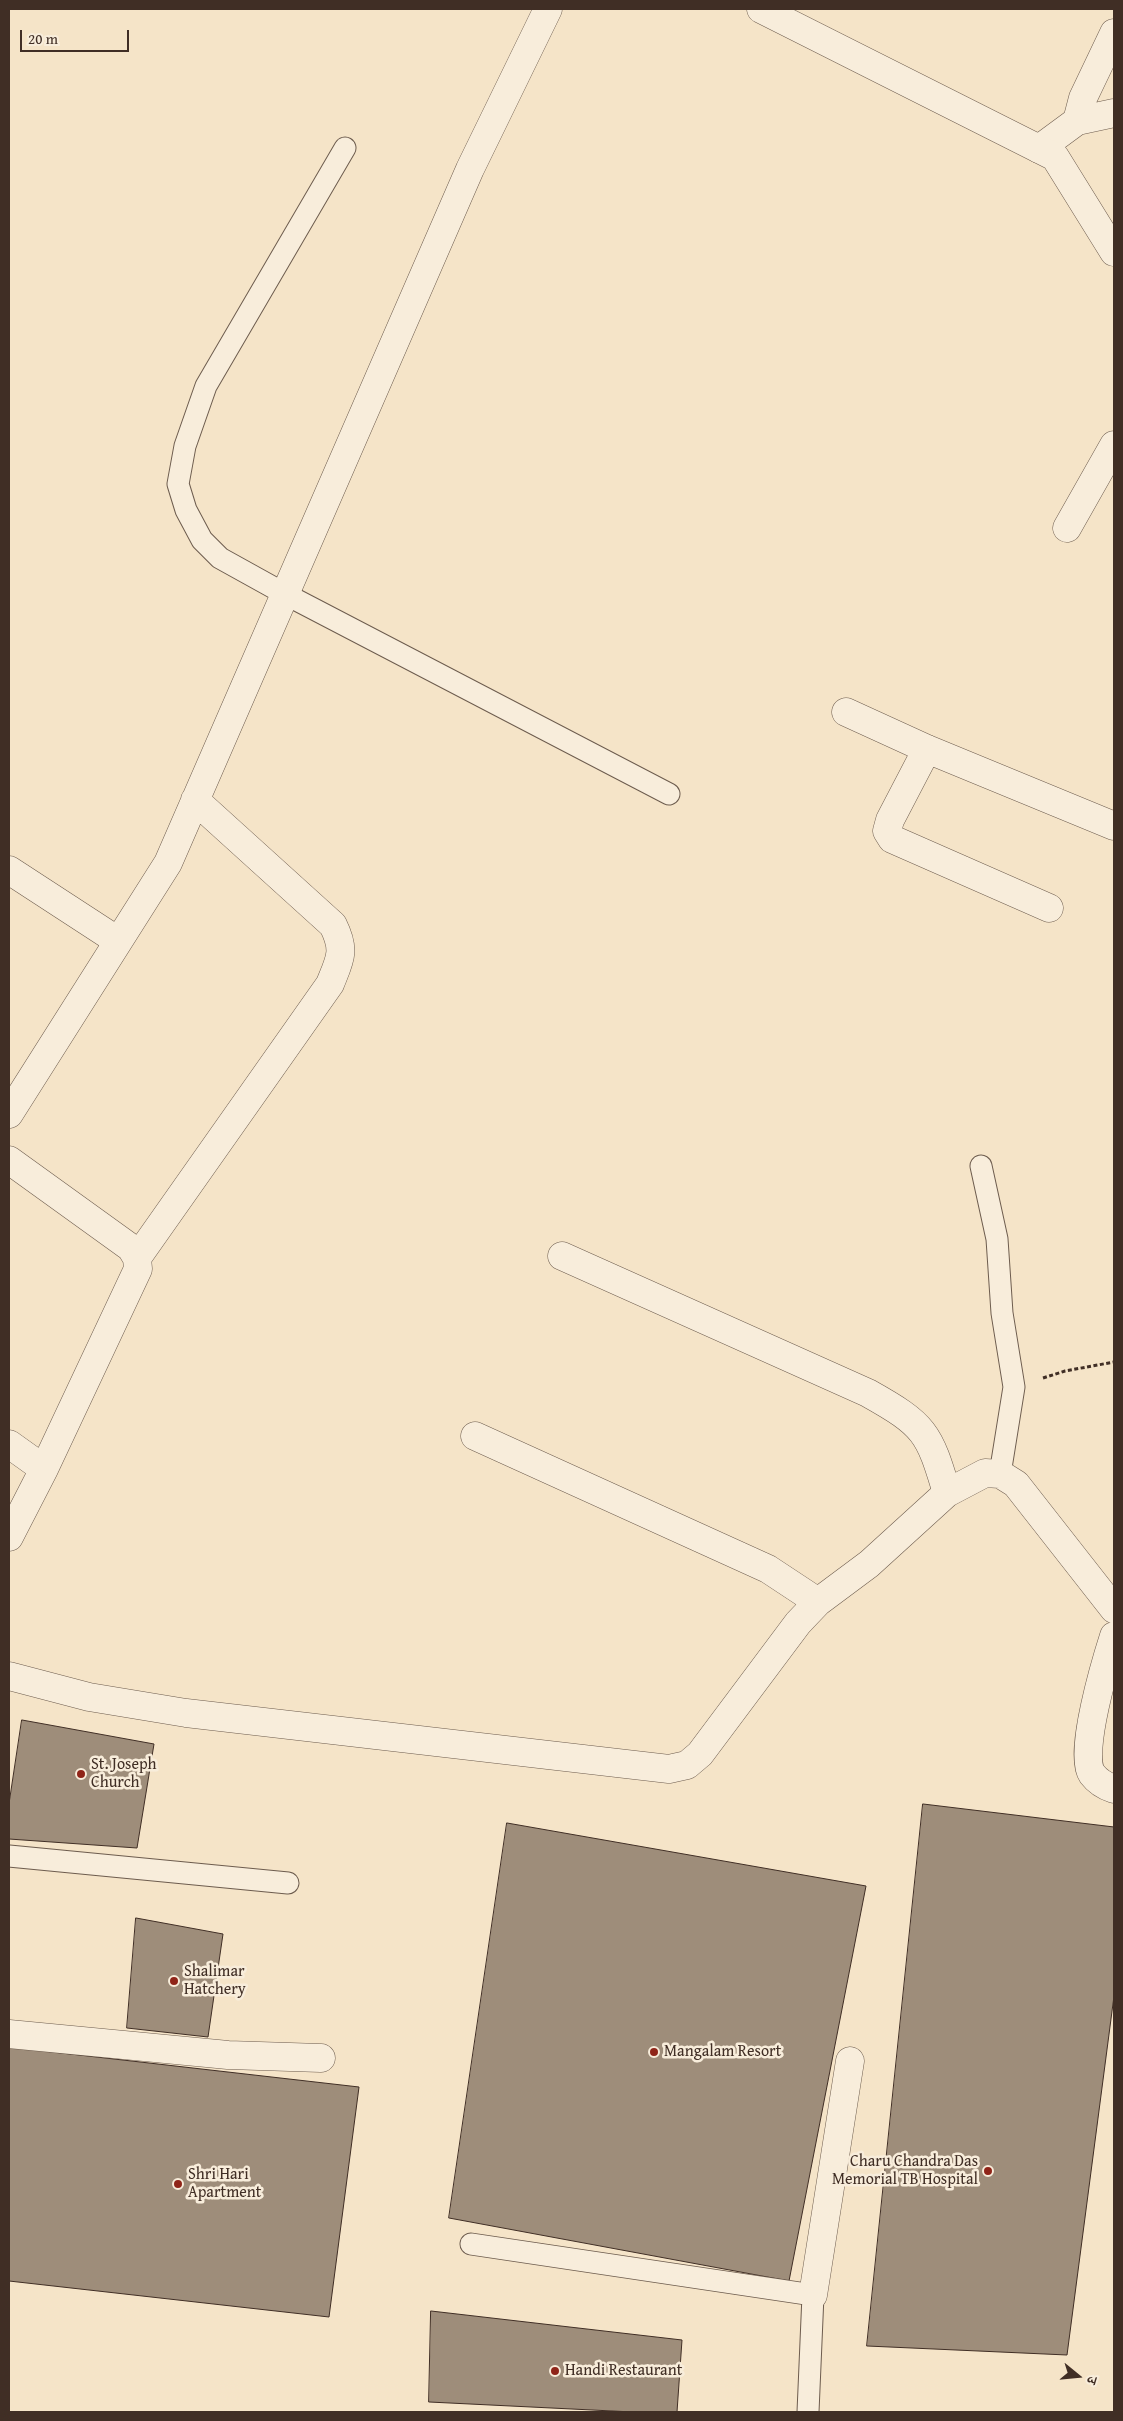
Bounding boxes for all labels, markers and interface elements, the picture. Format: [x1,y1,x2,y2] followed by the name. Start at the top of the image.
[22,20,131,52] scale bar
[28,28,58,49] text: 20 m
[91,1755,157,1793] place label: St. Joseph Church
[75,1768,87,1780] marker: St. Joseph Church
[184,1962,246,2000] place label: Shalimar Hatchery
[168,1975,180,1987] marker: Shalimar Hatchery
[664,2042,781,2062] place label: Mangalam Resort
[648,2046,660,2058] marker: Mangalam Resort
[832,2152,978,2190] place label: Charu Chandra Das Memorial TB Hospital
[188,2165,261,2203] place label: Shri Hari Apartment
[982,2165,994,2177] marker: Charu Chandra Das Memorial TB Hospital
[172,2178,184,2190] marker: Shri Hari Apartment
[1053,2351,1103,2401] north arrow
[565,2361,682,2381] place label: Handi Restaurant
[549,2365,561,2377] marker: Handi Restaurant
[1082,2374,1103,2387] text: उ

